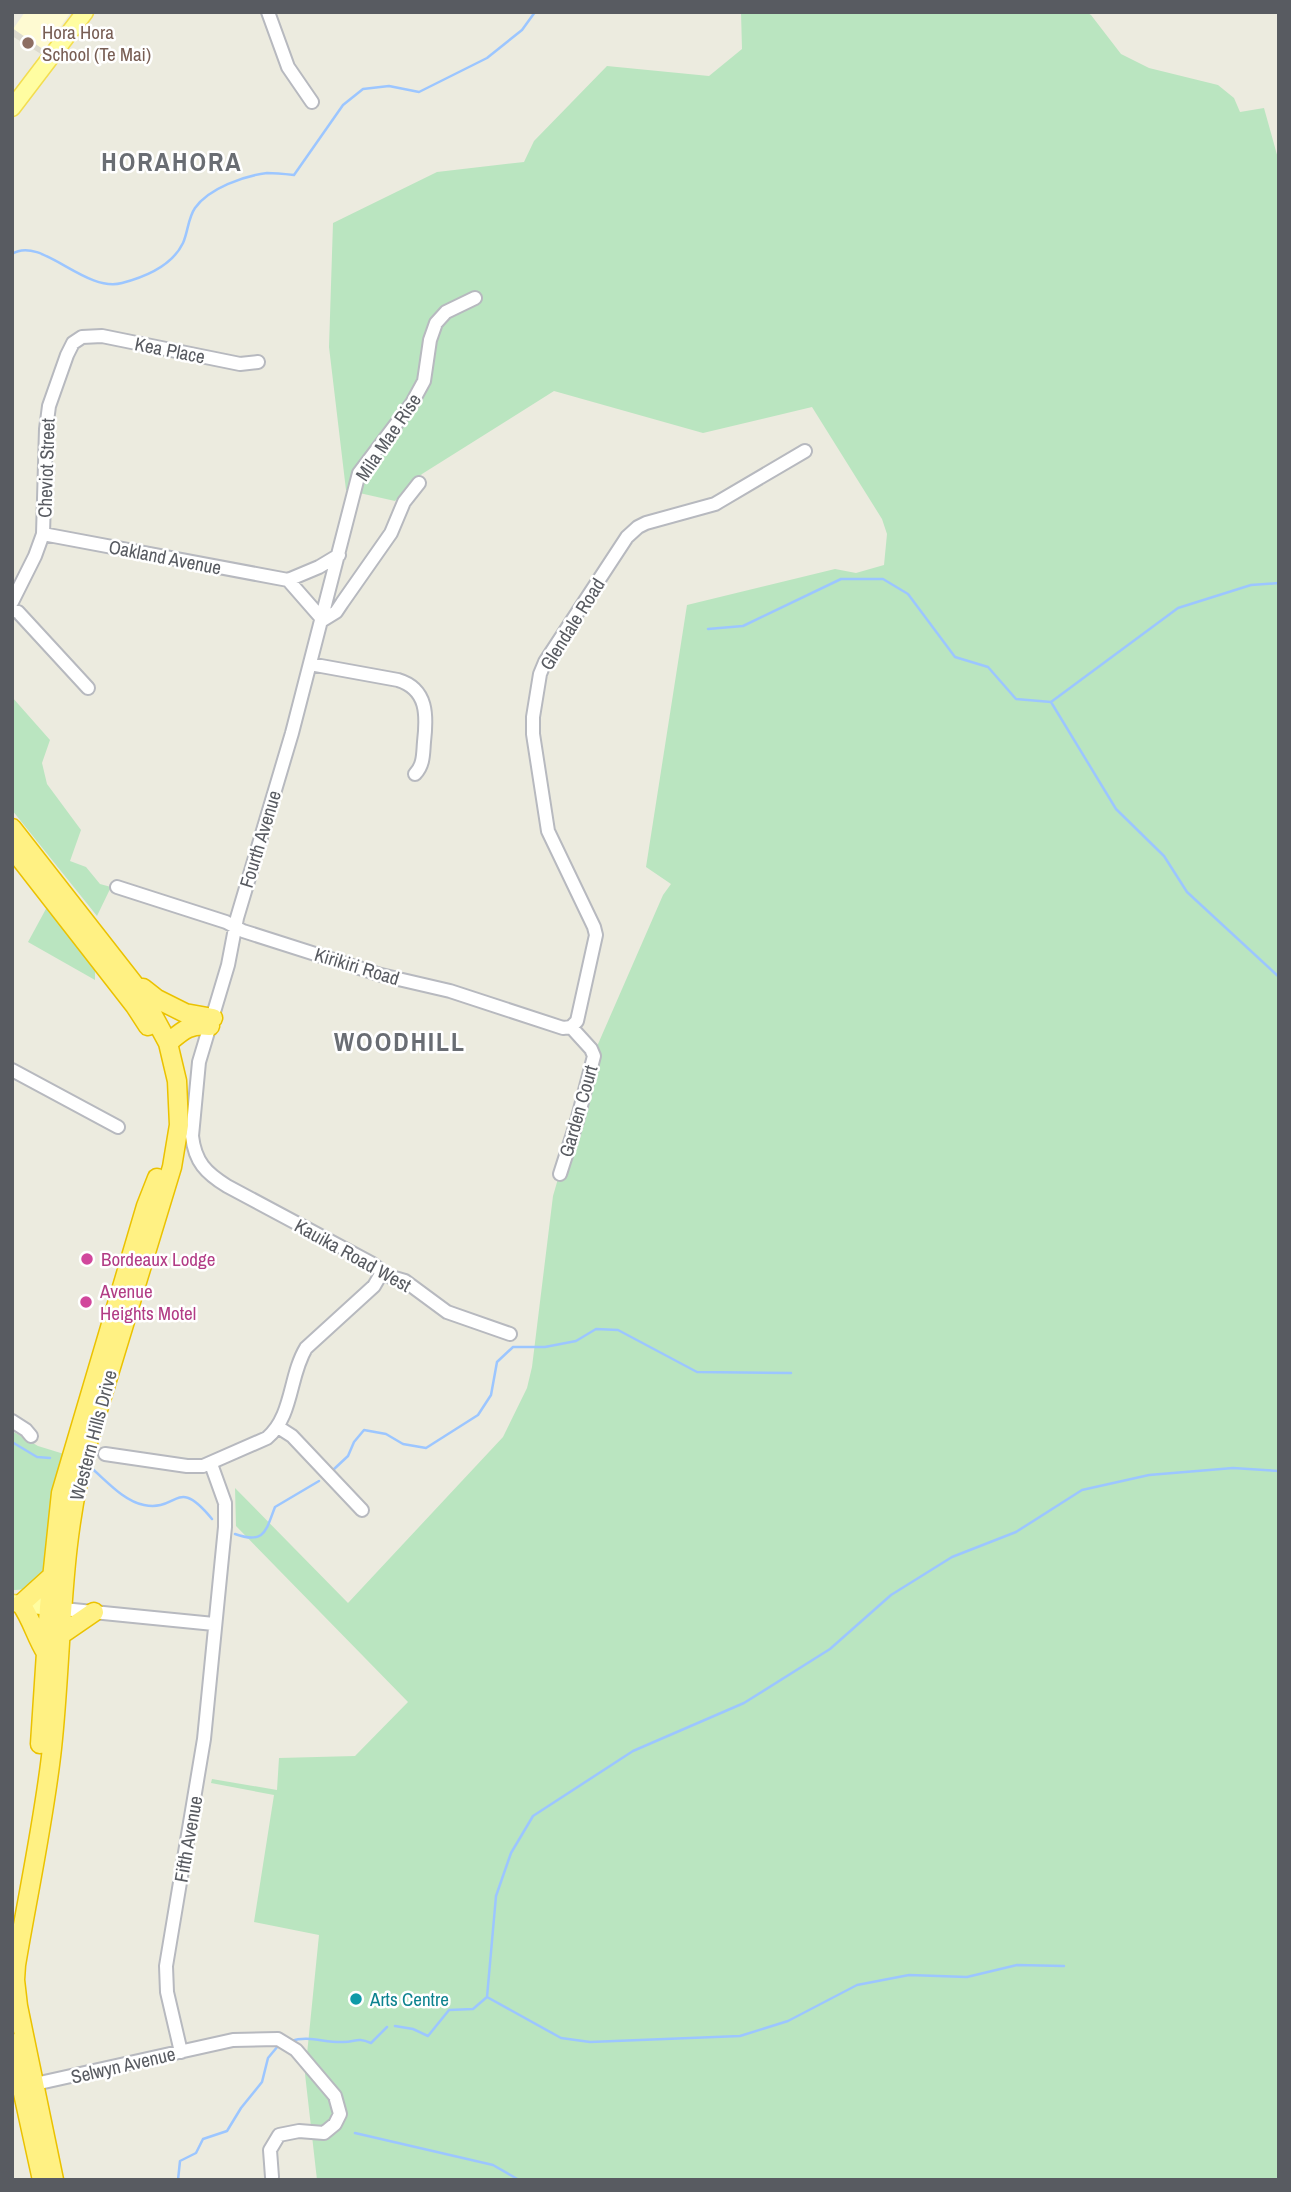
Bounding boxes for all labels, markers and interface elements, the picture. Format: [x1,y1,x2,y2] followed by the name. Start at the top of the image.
[42,19,151,67] place label: Hora Hora School (Te Mai)
[20,35,36,51] marker: Hora Hora School (Te Mai)
[101,144,243,179] district label: HORAHORA
[133,330,207,370] street label: Kea Place
[349,388,427,486] street label: Mila Mae Rise
[31,417,61,518] street label: Cheviot Street
[107,533,223,581] street label: Oakland Avenue
[533,573,611,675] street label: Glendale Road
[233,787,287,891] street label: Fourth Avenue
[311,941,403,991] street label: Kirikiri Road
[334,1024,466,1059] district label: WOODHILL
[552,1061,604,1160] street label: Garden Court
[290,1212,417,1298] street label: Kauika Road West
[101,1246,215,1272] place label: Bordeaux Lodge
[79,1251,95,1267] marker: Bordeaux Lodge
[99,1278,196,1326] place label: Avenue Heights Motel
[78,1294,94,1310] marker: Avenue Heights Motel
[63,1367,123,1503] street label: Western Hills Drive
[168,1794,208,1884] street label: Fifth Avenue
[369,1986,449,2012] place label: Arts Centre
[348,1991,364,2007] marker: Arts Centre
[68,2040,178,2090] street label: Selwyn Avenue

